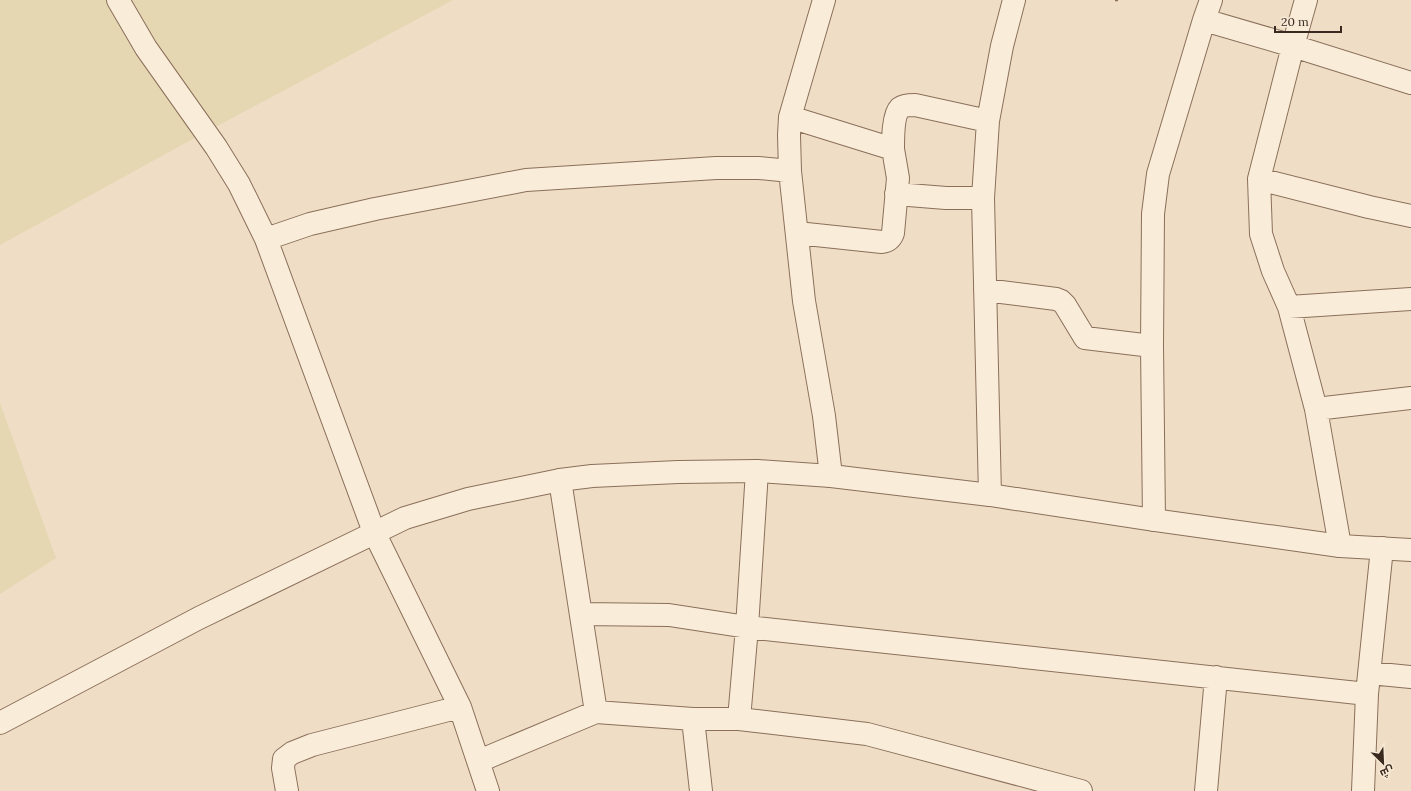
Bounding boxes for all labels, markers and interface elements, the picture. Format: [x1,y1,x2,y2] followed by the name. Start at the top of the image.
[1275,8,1341,34] scale bar
[1281,14,1309,29] text: 20 m
[1363,743,1403,783] north arrow
[1378,763,1396,781] text: ش

